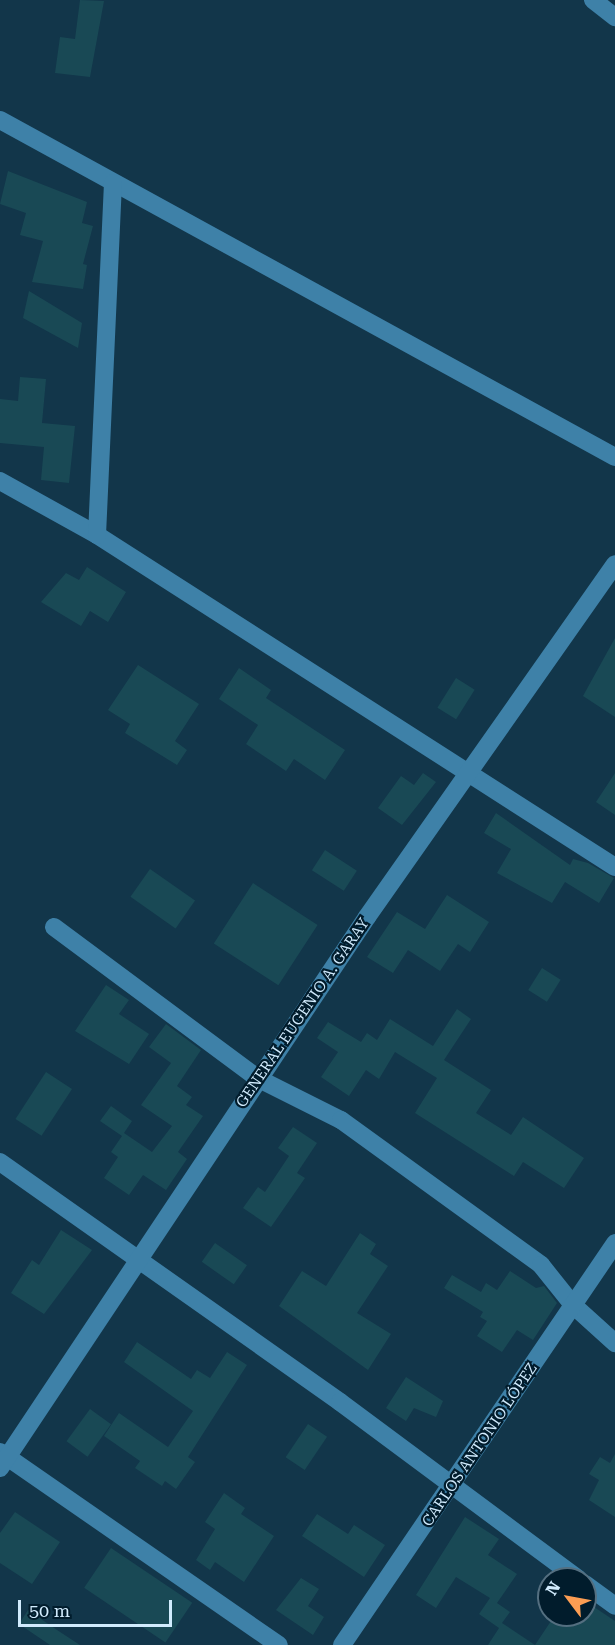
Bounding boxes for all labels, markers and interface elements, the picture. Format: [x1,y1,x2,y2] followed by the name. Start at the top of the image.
[233,915,373,1111] street label: GENERAL EUGENIO A. GARAY
[419,1360,541,1530] street label: CARLOS ANTONIO LÓPEZ
[537,1567,597,1627] north arrow
[542,1578,564,1599] text: N
[21,1588,176,1626] scale bar
[29,1600,70,1621] text: 50 m

